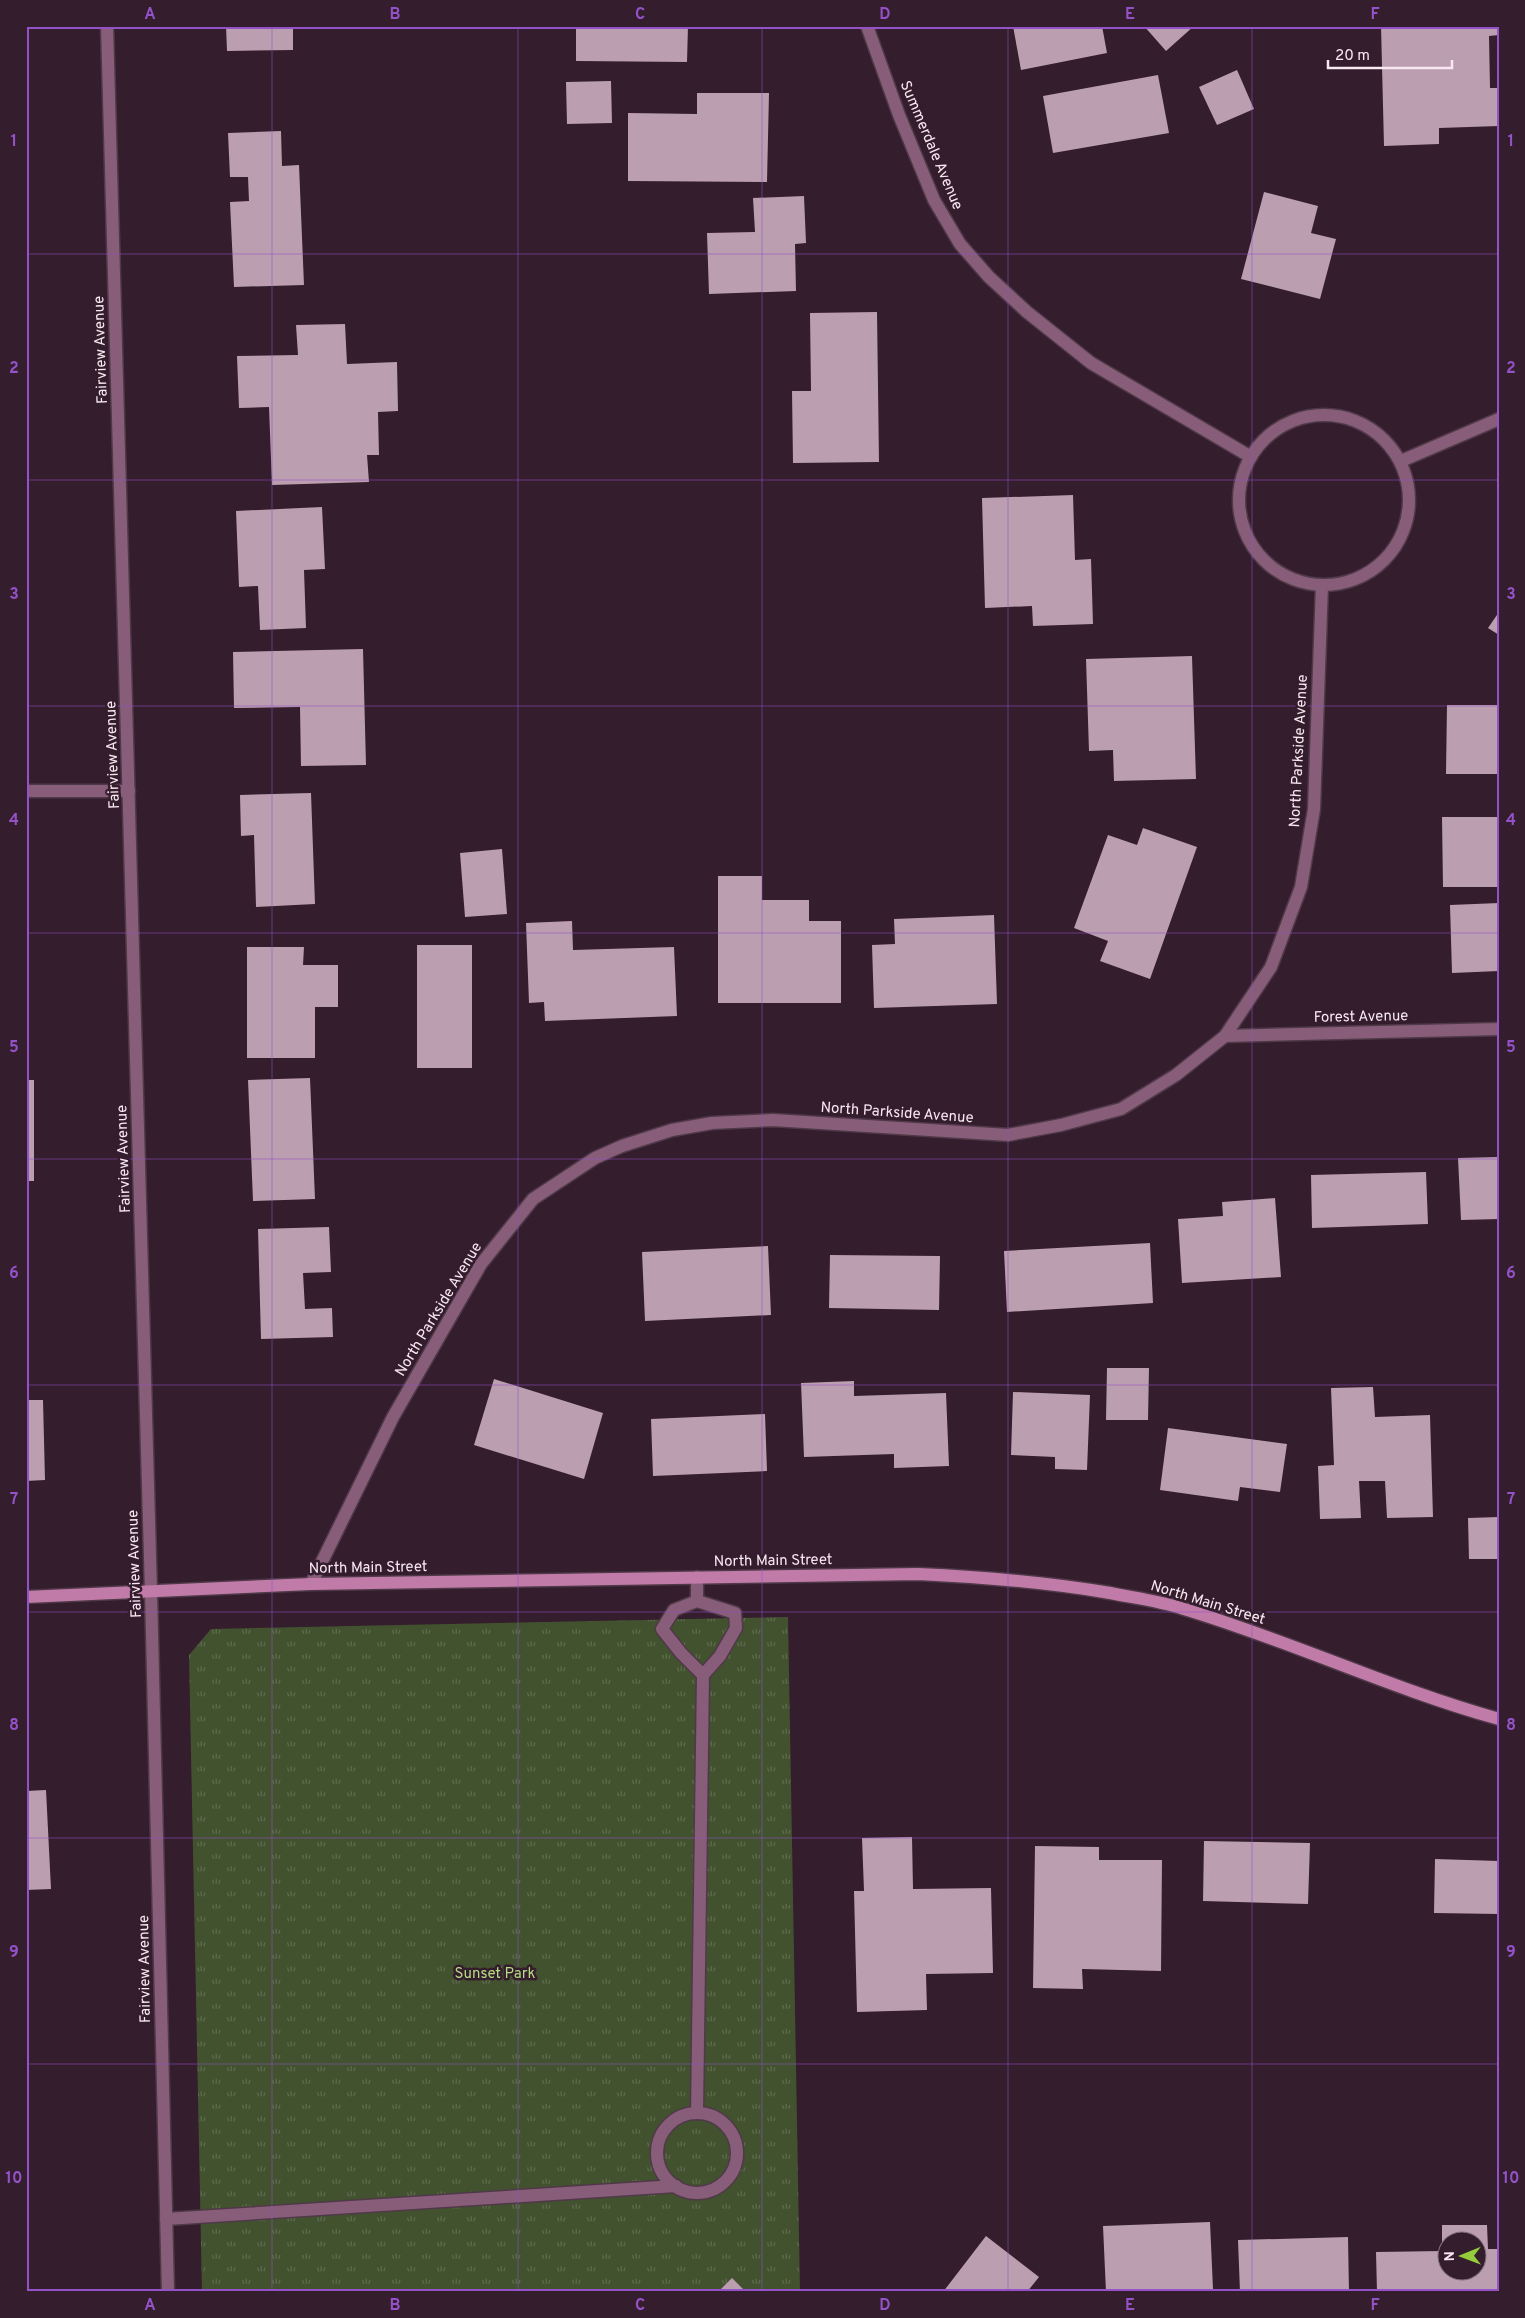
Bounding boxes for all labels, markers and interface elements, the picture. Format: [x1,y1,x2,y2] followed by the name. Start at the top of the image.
[144,5,156,25] text: A
[389,5,401,25] text: B
[635,5,645,25] text: C
[879,5,891,25] text: D
[1125,5,1135,25] text: E
[1370,5,1380,25] text: F
[1328,38,1451,70] scale bar
[1335,47,1370,66] text: 20 m
[895,78,966,213] street label: Summerdale Avenue
[11,132,17,152] text: 1
[1508,132,1514,152] text: 1
[90,296,113,404] street label: Fairview Avenue
[9,359,19,379] text: 2
[1506,359,1516,379] text: 2
[9,585,19,605] text: 3
[1506,585,1516,605] text: 3
[1286,674,1313,828] street label: North Parkside Avenue
[102,701,125,809] street label: Fairview Avenue
[9,811,19,831] text: 4
[1506,811,1516,831] text: 4
[1314,1007,1408,1028] street label: Forest Avenue
[9,1038,19,1058] text: 5
[1506,1038,1516,1058] text: 5
[820,1099,974,1128] street label: North Parkside Avenue
[113,1105,136,1213] street label: Fairview Avenue
[392,1239,487,1380] street label: North Parkside Avenue
[9,1264,19,1284] text: 6
[1506,1264,1516,1284] text: 6
[10,1490,18,1510] text: 7
[1507,1490,1515,1510] text: 7
[124,1510,147,1618] street label: Fairview Avenue
[713,1551,833,1572] street label: North Main Street
[308,1558,428,1579] street label: North Main Street
[1148,1577,1267,1630] street label: North Main Street
[9,1716,19,1736] text: 8
[1506,1716,1516,1736] text: 8
[135,1915,156,2023] street label: Fairview Avenue
[9,1943,19,1963] text: 9
[1506,1943,1516,1963] text: 9
[455,1965,535,1984] park label: Sunset Park
[6,2169,22,2189] text: 10
[1503,2169,1519,2189] text: 10
[1438,2230,1488,2280] north arrow
[1442,2251,1459,2261] text: N
[144,2296,156,2316] text: A
[389,2296,401,2316] text: B
[635,2296,645,2316] text: C
[879,2296,891,2316] text: D
[1125,2296,1135,2316] text: E
[1370,2296,1380,2316] text: F

